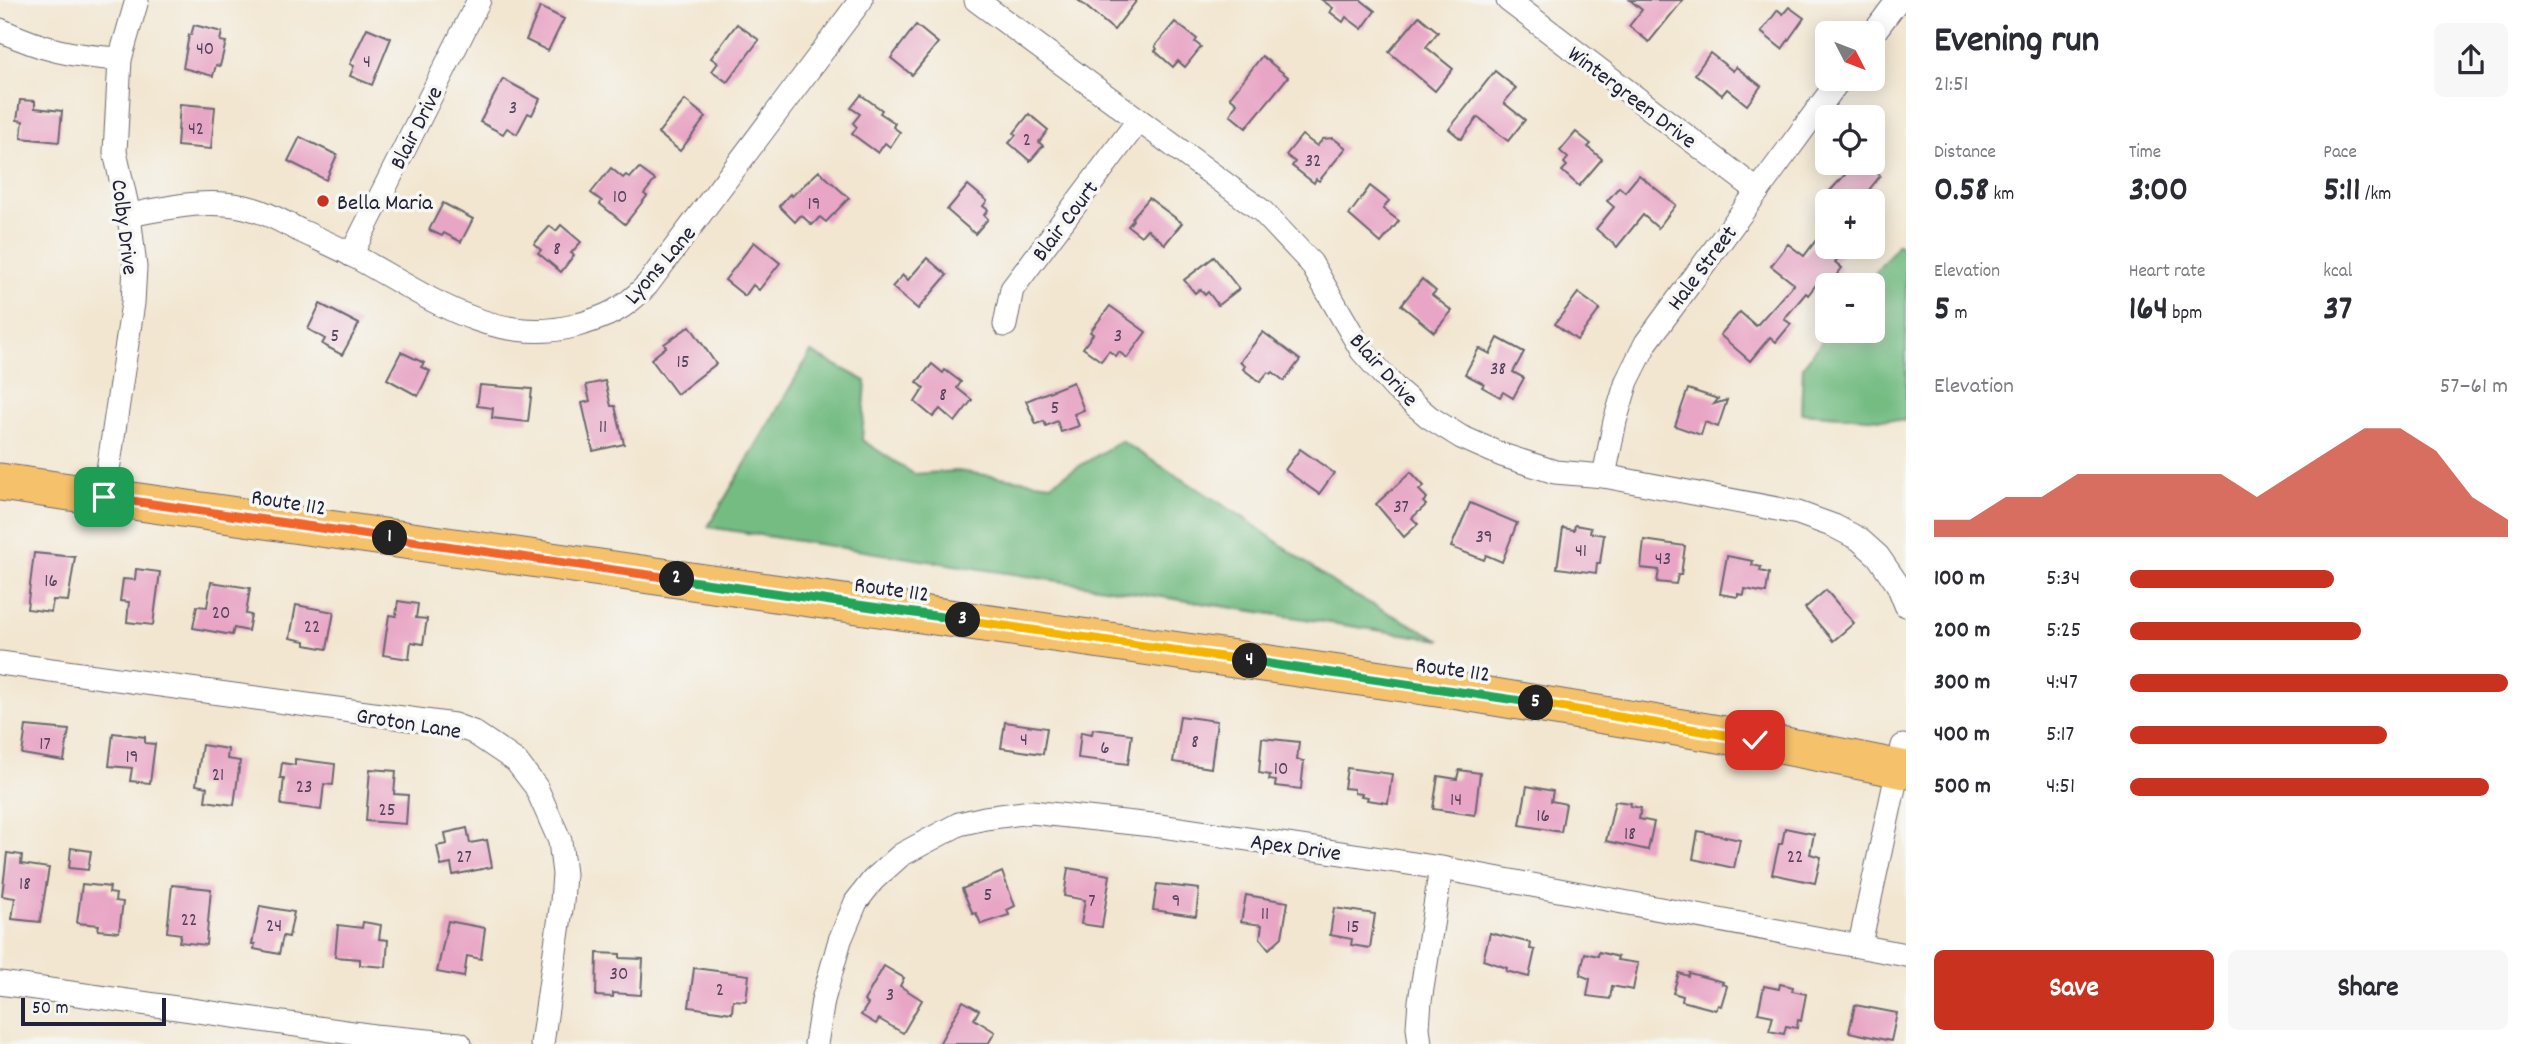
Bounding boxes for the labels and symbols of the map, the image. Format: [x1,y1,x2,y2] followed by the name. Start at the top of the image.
[1815,21,1885,91] north arrow
[196,37,214,64] house number: 40
[1559,39,1702,158] street label: Wintergreen Drive
[363,50,371,77] house number: 4
[383,81,453,176] street label: Blair Drive
[509,96,517,123] house number: 3
[188,117,204,144] house number: 42
[1023,128,1031,155] house number: 2
[1305,149,1321,176] house number: 32
[1025,175,1108,269] street label: Blair Court
[100,178,145,277] street label: Colby Drive
[613,185,627,212] house number: 10
[337,188,434,221] place label: Bella Maria
[808,192,820,219] house number: 19
[315,193,331,209] marker: Bella Maria
[618,219,705,313] street label: Lyons Lane
[1661,220,1747,319] street label: Hale Street
[553,237,561,264] house number: 8
[331,324,339,351] house number: 5
[1114,324,1122,351] house number: 3
[1340,327,1425,416] street label: Blair Drive
[677,350,689,377] house number: 15
[1490,357,1506,384] house number: 38
[939,383,947,410] house number: 8
[1051,396,1059,423] house number: 5
[599,415,607,442] house number: 11
[74,467,134,527] pin
[249,482,328,527] street label: Route 112
[1393,495,1409,522] house number: 37
[372,520,408,556] pin: 1
[1475,525,1493,552] house number: 39
[1575,539,1587,566] house number: 41
[1655,547,1671,574] house number: 43
[660,562,694,596] pin: 2
[44,569,58,596] house number: 16
[852,570,931,613] street label: Route 112
[212,601,230,628] house number: 20
[946,602,981,638] pin: 3
[304,615,320,642] house number: 22
[1232,644,1268,678] pin: 4
[1413,650,1492,693] street label: Route 112
[1518,686,1554,720] pin: 5
[354,701,463,750] street label: Groton Lane
[1725,710,1785,770] pin
[1020,728,1028,755] house number: 4
[1191,730,1199,757] house number: 8
[39,732,51,759] house number: 17
[1100,736,1110,763] house number: 6
[126,745,138,772] house number: 19
[1274,757,1288,784] house number: 10
[212,763,224,790] house number: 21
[296,775,312,802] house number: 23
[1450,788,1462,815] house number: 14
[378,798,396,825] house number: 25
[1536,804,1550,831] house number: 16
[1624,822,1636,849] house number: 18
[1248,827,1343,872] street label: Apex Drive
[456,845,472,872] house number: 27
[1787,845,1803,872] house number: 22
[19,872,31,899] house number: 18
[984,883,992,910] house number: 5
[1088,889,1096,916] house number: 7
[1172,889,1180,916] house number: 9
[1261,902,1269,929] house number: 11
[181,908,197,935] house number: 22
[266,914,282,941] house number: 24
[1347,915,1359,942] house number: 15
[610,962,628,989] house number: 30
[716,978,724,1005] house number: 2
[886,983,894,1010] house number: 3
[21,995,166,1027] scale bar

